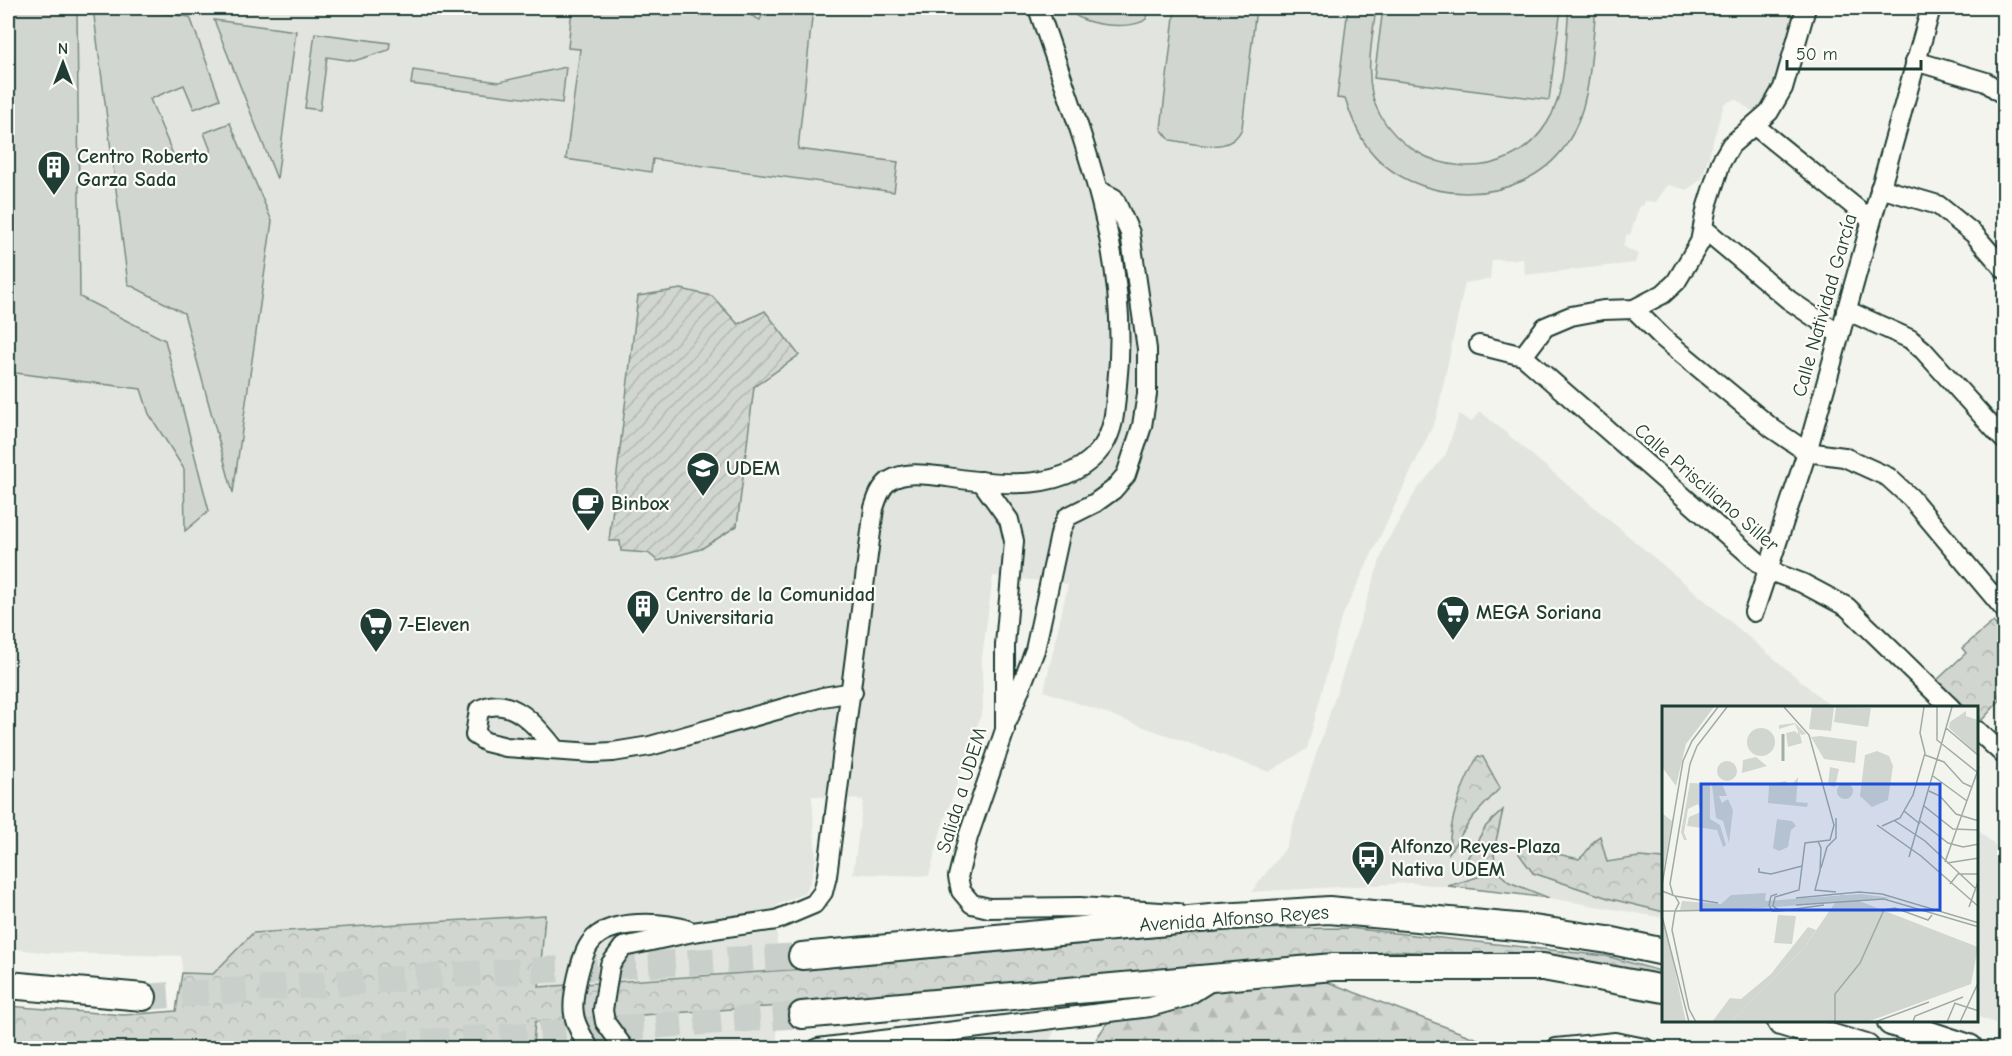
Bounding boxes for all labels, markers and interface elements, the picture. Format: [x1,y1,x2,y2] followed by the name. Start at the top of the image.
[33,33,93,93] north arrow
[1787,33,1920,71] scale bar
[58,40,68,58] text: N
[1796,44,1838,65] text: 50 m
[77,145,208,191] place label: Centro Roberto Garza Sada
[36,149,72,196] building icon: Centro Roberto Garza Sada
[1787,211,1862,399] street label: Calle Natividad García
[1630,418,1784,556] street label: Calle Prisciliano Siller
[685,450,721,497] school or university icon: UDEM
[726,457,780,480] place label: UDEM
[570,485,606,532] cafe icon: Binbox
[611,492,669,515] place label: Binbox
[666,583,875,629] place label: Centro de la Comunidad Universitaria
[625,588,661,635] building icon: Centro de la Comunidad Universitaria
[1435,594,1471,641] supermarket icon: MEGA Soriana
[1476,601,1602,624] place label: MEGA Soriana
[358,606,394,653] supermarket icon: 7-Eleven
[399,613,470,636] place label: 7-Eleven
[1662,706,1979,1023] inset map
[931,725,991,856] street label: Salida a UDEM
[1391,835,1561,881] place label: Alfonzo Reyes-Plaza Nativa UDEM
[1350,839,1386,886] bus stop icon: Alfonzo Reyes-Plaza Nativa UDEM
[1139,900,1330,937] street label: Avenida Alfonso Reyes

